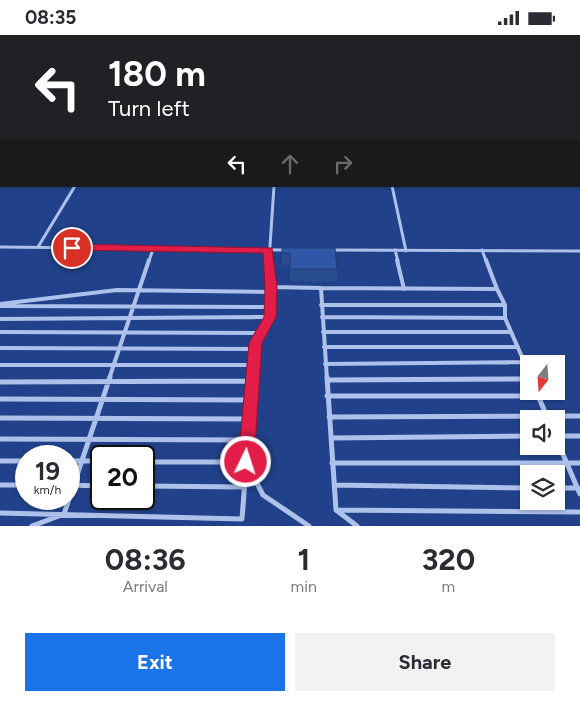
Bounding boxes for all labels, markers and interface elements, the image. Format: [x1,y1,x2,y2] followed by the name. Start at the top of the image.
[25,6,76,29] text: 08:35
[108,53,206,95] text: 180 m
[25,55,90,120] icon: left
[108,95,190,122] text: Turn left
[223,150,251,178] icon: left
[276,150,304,178] icon: ahead
[329,150,357,178] icon: right
[51,227,93,269] pin
[58,234,86,262] icon: arrive
[520,355,565,400] north arrow
[520,355,565,510] map controls
[520,410,565,455] button: sound
[219,435,271,487] position arrow
[90,445,155,510] speed limit sign: 20
[35,456,60,486] text: 19
[520,465,565,510] button: layers
[34,483,61,497] text: km/h
[105,541,186,578] text: 08:36
[297,541,310,578] text: 1
[422,541,475,578] text: 320
[123,577,168,596] text: Arrival
[291,577,317,596] text: min
[442,577,455,596] text: m
[25,633,285,691] button: Exit
[295,633,555,691] button: Share

